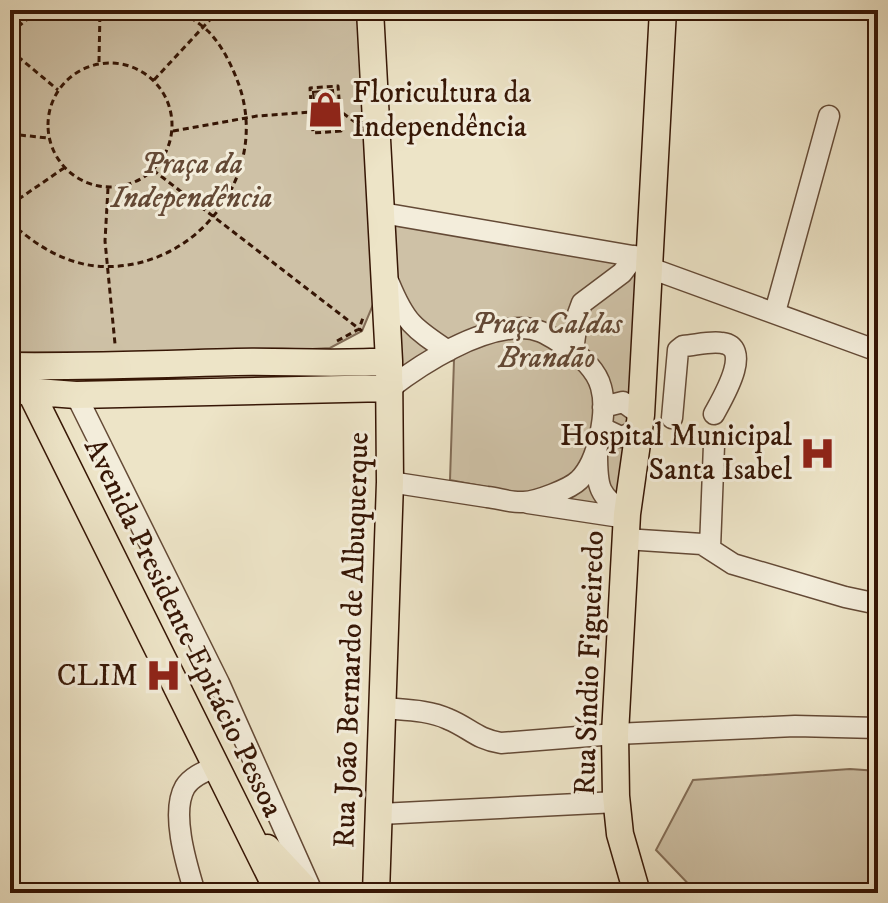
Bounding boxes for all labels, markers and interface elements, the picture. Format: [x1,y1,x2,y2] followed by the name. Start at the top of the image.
[352,75,531,146] place label: Floricultura da Independência
[307,91,345,129] shop icon: Floricultura da Independência
[109,146,273,217] park label: Praça da Independência
[471,306,623,377] park label: Praça Caldas Brandão
[560,418,792,489] place label: Hospital Municipal Santa Isabel
[326,431,378,849] street label: Rua João Bernardo de Albuquerque
[75,433,291,824] street label: Avenida Presidente Epitácio Pessoa
[799,434,837,472] hospital icon: Hospital Municipal Santa Isabel
[567,530,613,796] street label: Rua Síndio Figueiredo
[145,657,183,695] hospital icon: CLIM
[57,658,138,695] place label: CLIM

